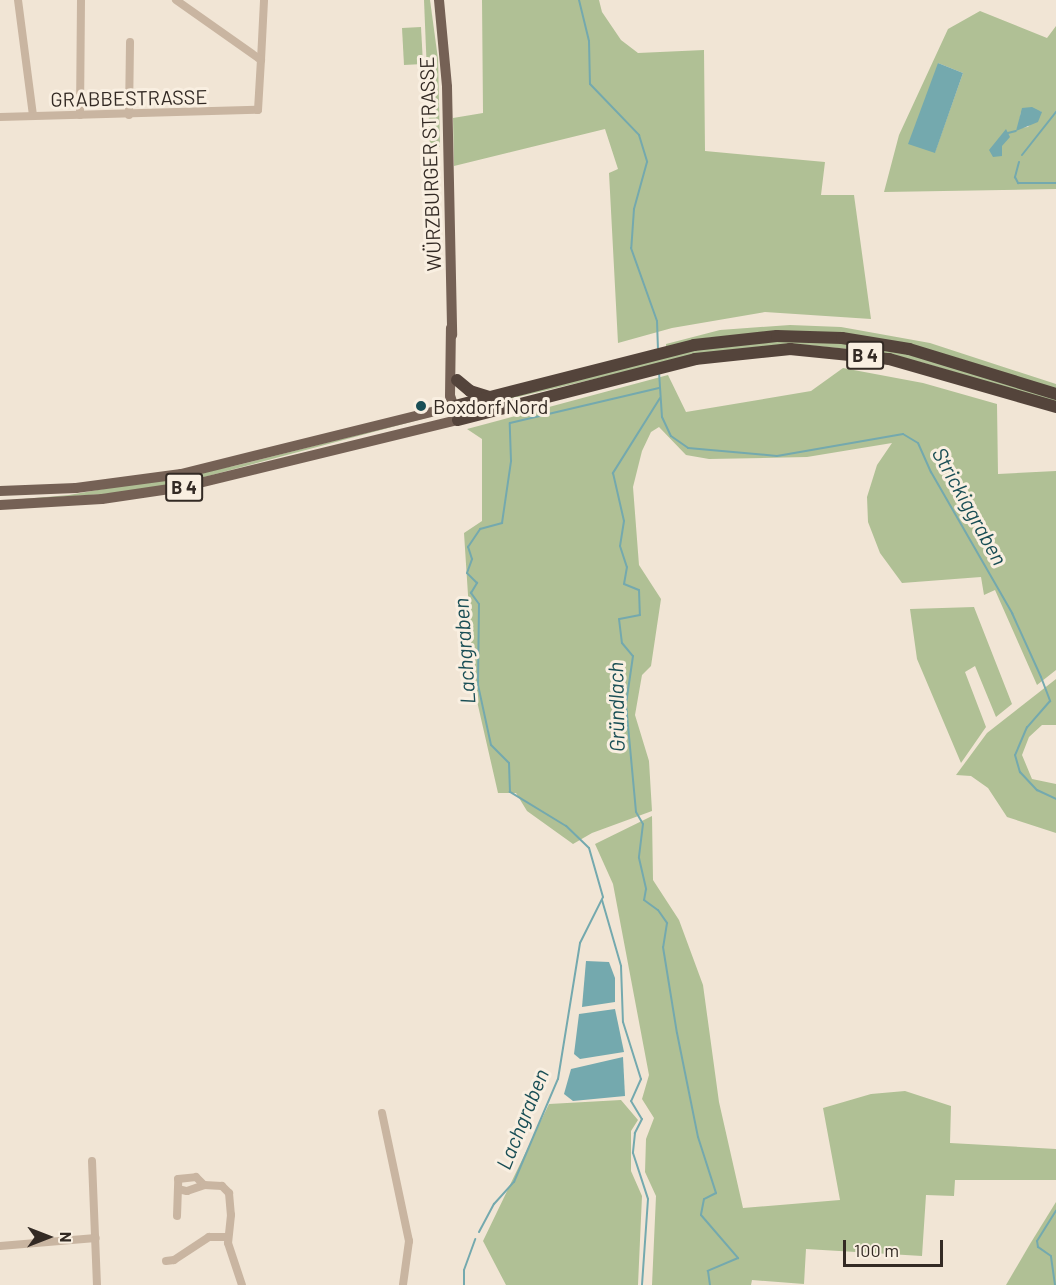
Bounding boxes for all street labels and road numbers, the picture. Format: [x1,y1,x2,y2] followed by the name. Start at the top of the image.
[414,56,446,272] street label: WÜRZBURGER STRASSE
[50,85,208,111] street label: GRABBESTRASSE
[846,340,884,370] road number: B 4
[164,472,204,502] road number: B 4

